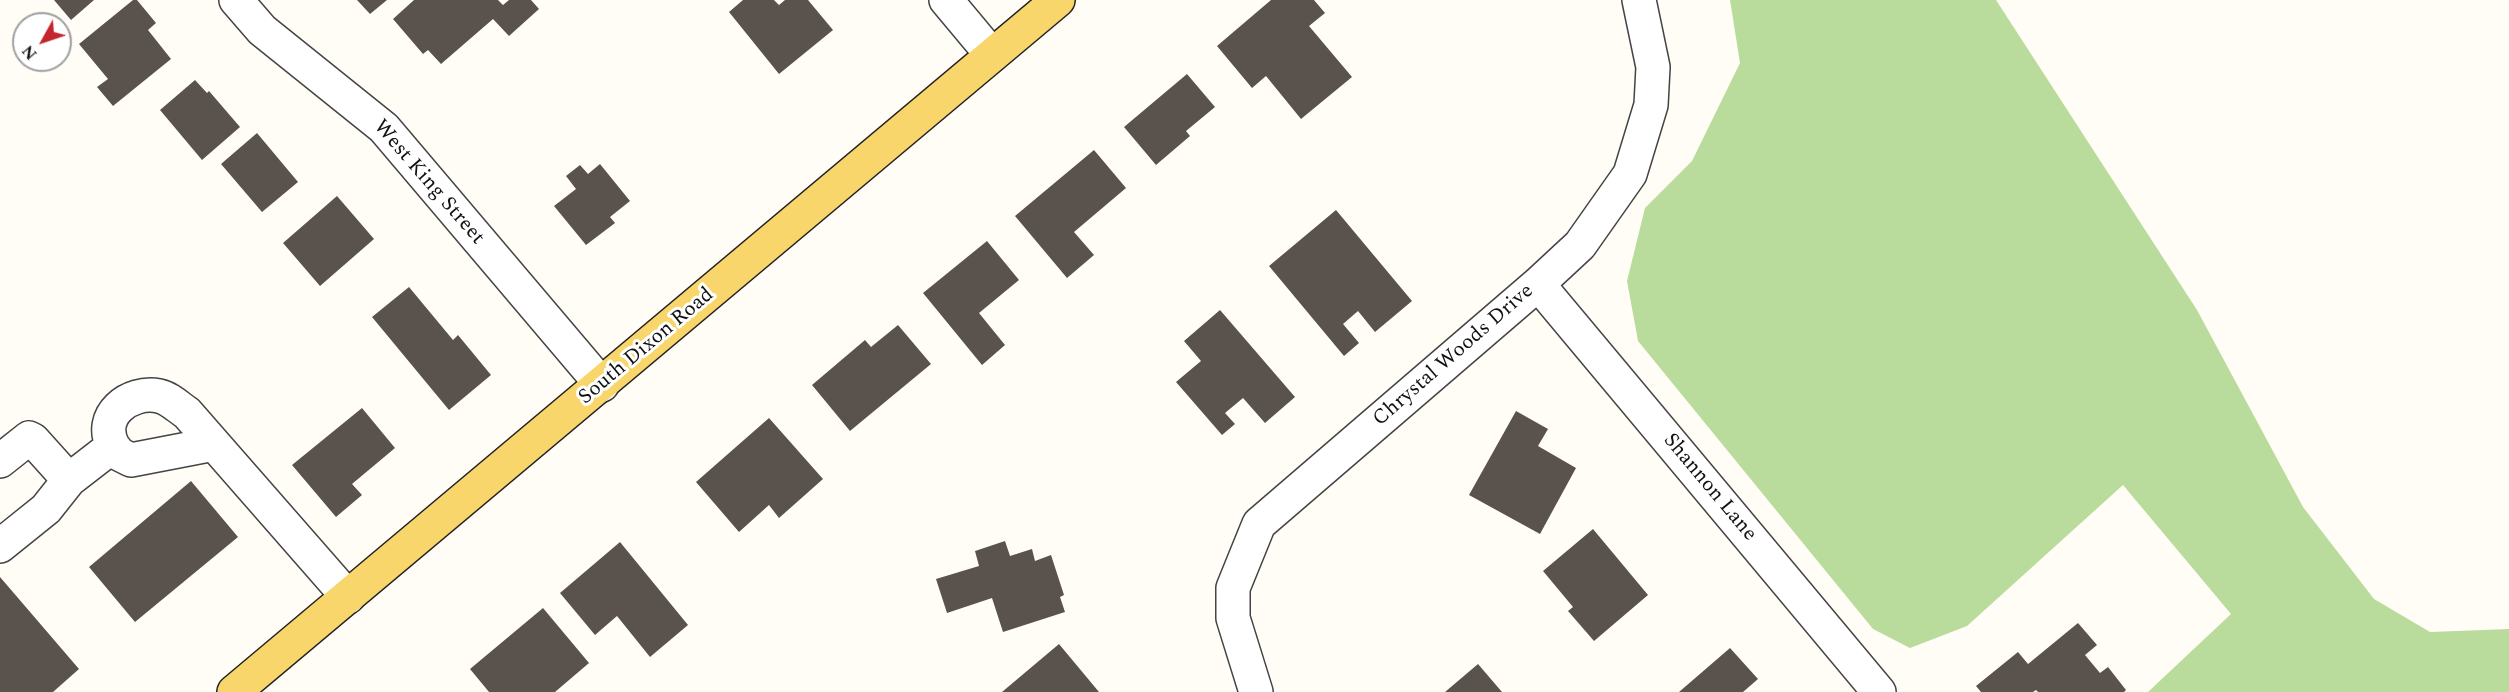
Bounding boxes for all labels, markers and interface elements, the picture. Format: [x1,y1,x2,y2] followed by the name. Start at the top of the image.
[12,12,72,72] north arrow
[16,40,43,65] text: N
[367,115,489,251] street label: West King Street
[1369,279,1539,433] street label: Chrystal Woods Drive
[574,283,720,411] street label: South Dixon Road
[1657,429,1761,547] street label: Shannon Lane

